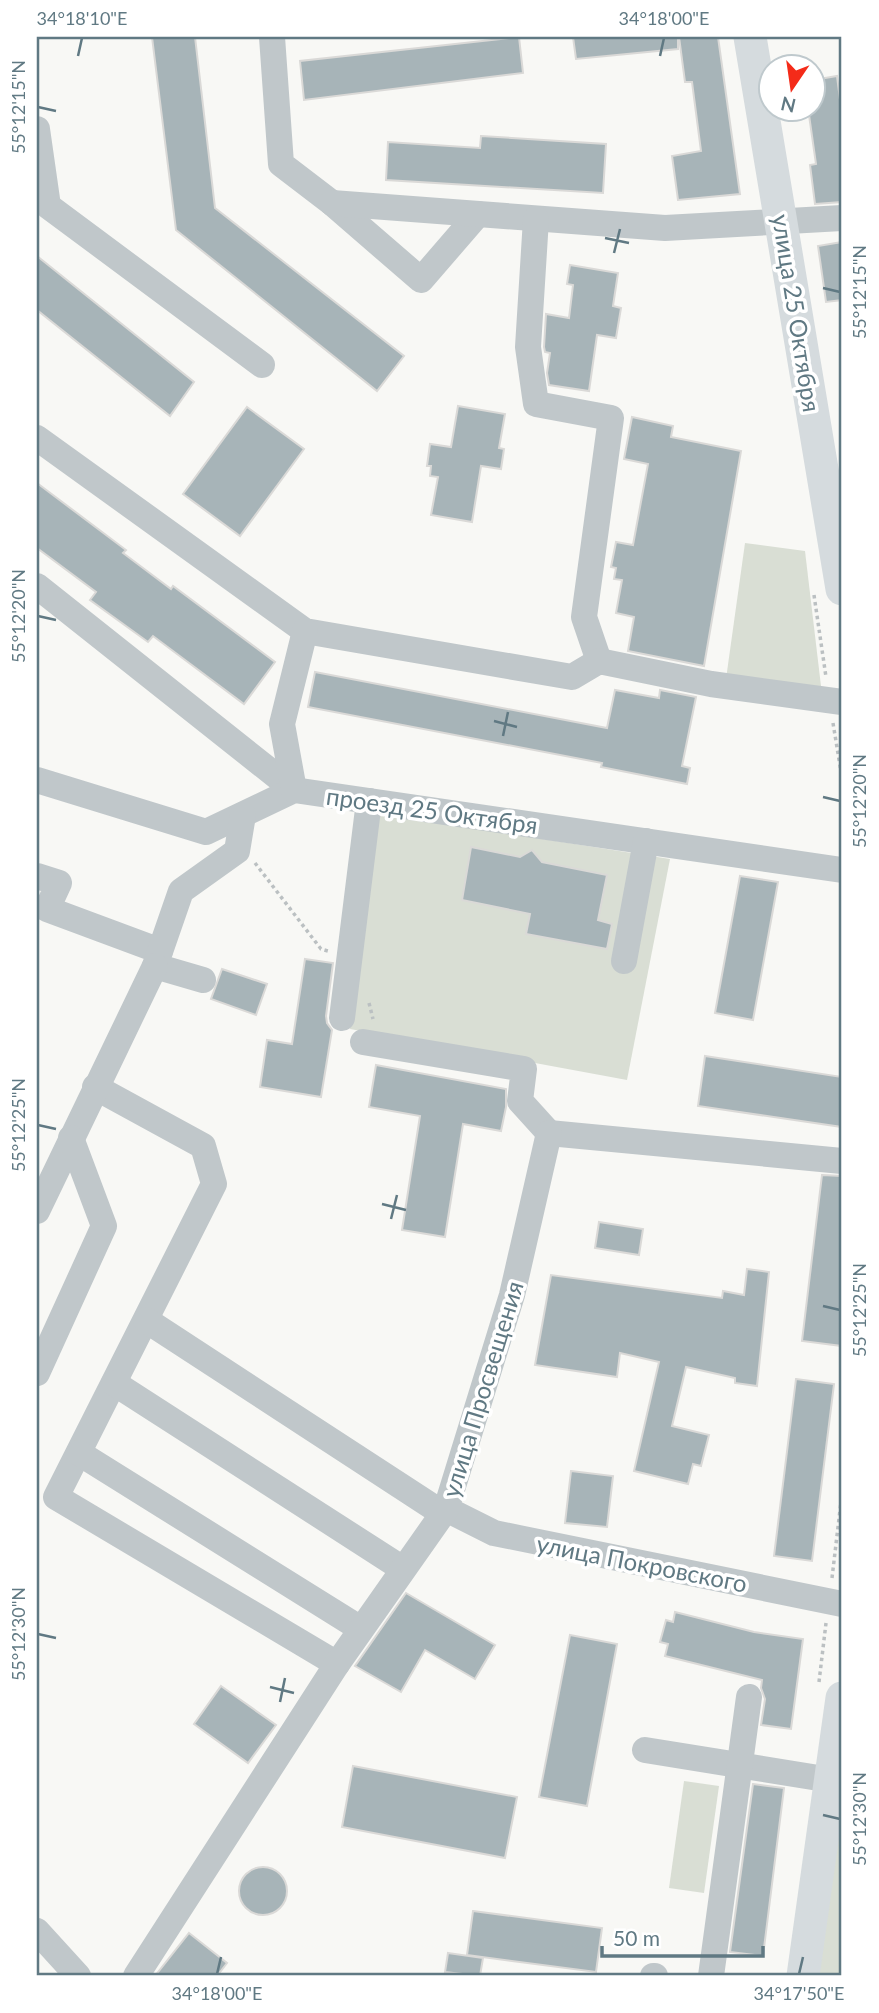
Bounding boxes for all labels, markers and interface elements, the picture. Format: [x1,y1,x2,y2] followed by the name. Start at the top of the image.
[37,7,127,29] text: 34°18'10"E
[619,7,709,29] text: 34°18'00"E
[756,52,826,122] north arrow
[7,60,29,154] text: 55°12'15"N
[778,92,798,118] text: N
[767,212,827,414] street label: улица 25 Октября
[848,245,870,339] text: 55°12'15"N
[7,569,29,663] text: 55°12'20"N
[848,754,870,848] text: 55°12'20"N
[325,781,539,839] street label: проезд 25 Октября
[7,1078,29,1172] text: 55°12'25"N
[848,1263,870,1357] text: 55°12'25"N
[435,1277,529,1501] street label: улица Просвещения
[534,1528,750,1598] street label: улица Покровского
[7,1587,29,1681] text: 55°12'30"N
[848,1772,870,1866] text: 55°12'30"N
[602,1915,764,1959] scale bar
[613,1925,660,1950] text: 50 m
[172,1982,262,2004] text: 34°18'00"E
[754,1982,844,2004] text: 34°17'50"E

